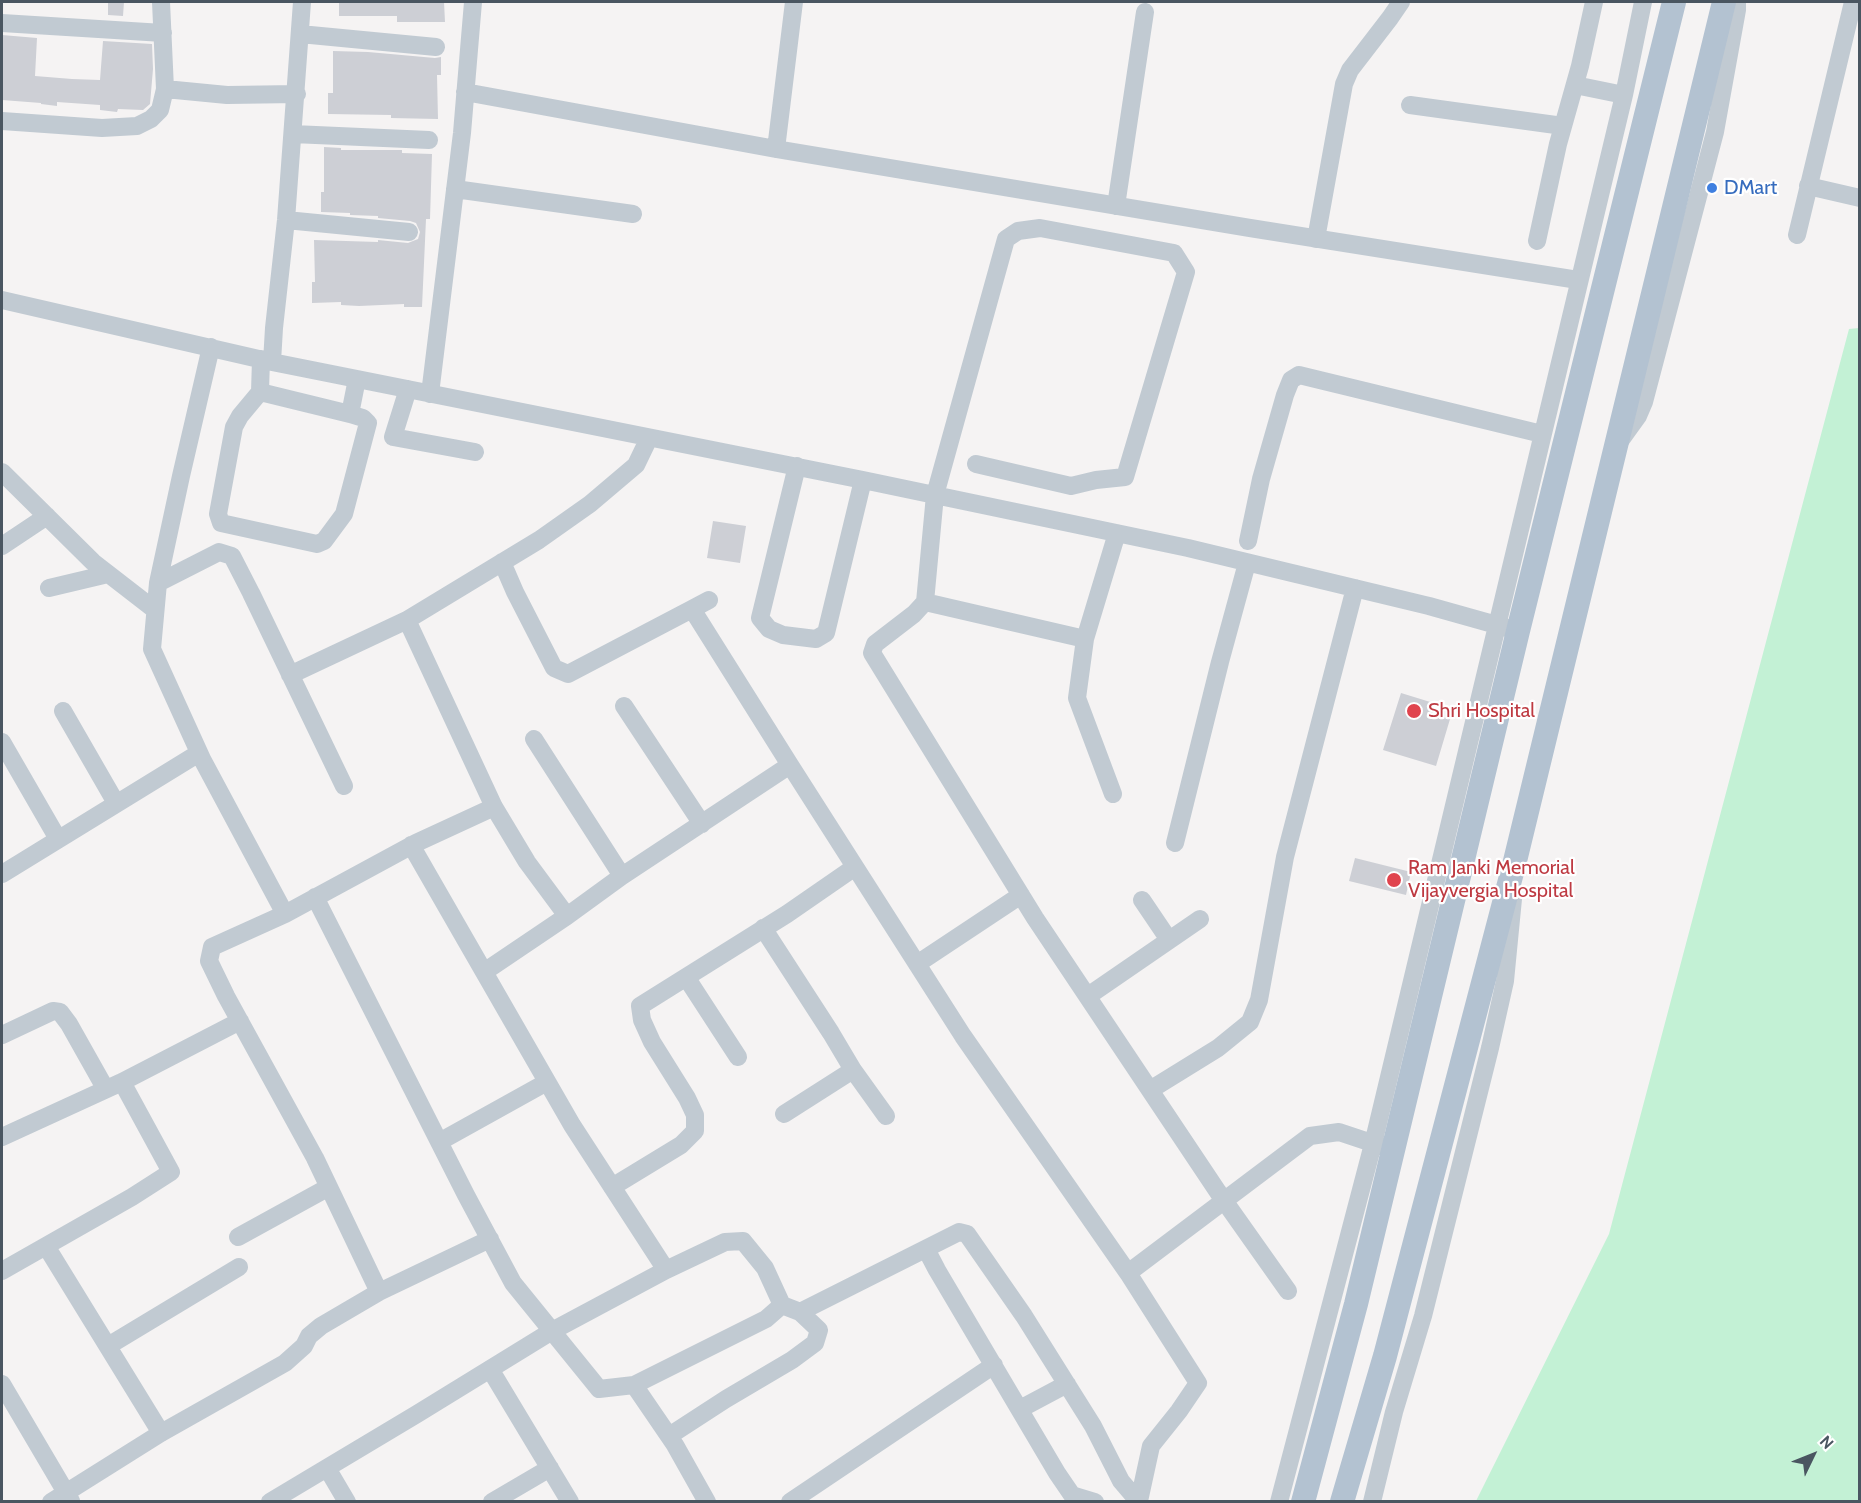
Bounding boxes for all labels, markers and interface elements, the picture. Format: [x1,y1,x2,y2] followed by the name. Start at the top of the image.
[1724,176,1777,200] place label: DMart
[1705,181,1719,195] marker: DMart
[1428,699,1535,723] place label: Shri Hospital
[1405,702,1423,720] marker: Shri Hospital
[1408,856,1575,903] place label: Ram Janki Memorial Vijayvergia Hospital
[1385,871,1403,889] marker: Ram Janki Memorial Vijayvergia Hospital
[1783,1425,1843,1485] north arrow
[1816,1432,1837,1453] text: N

